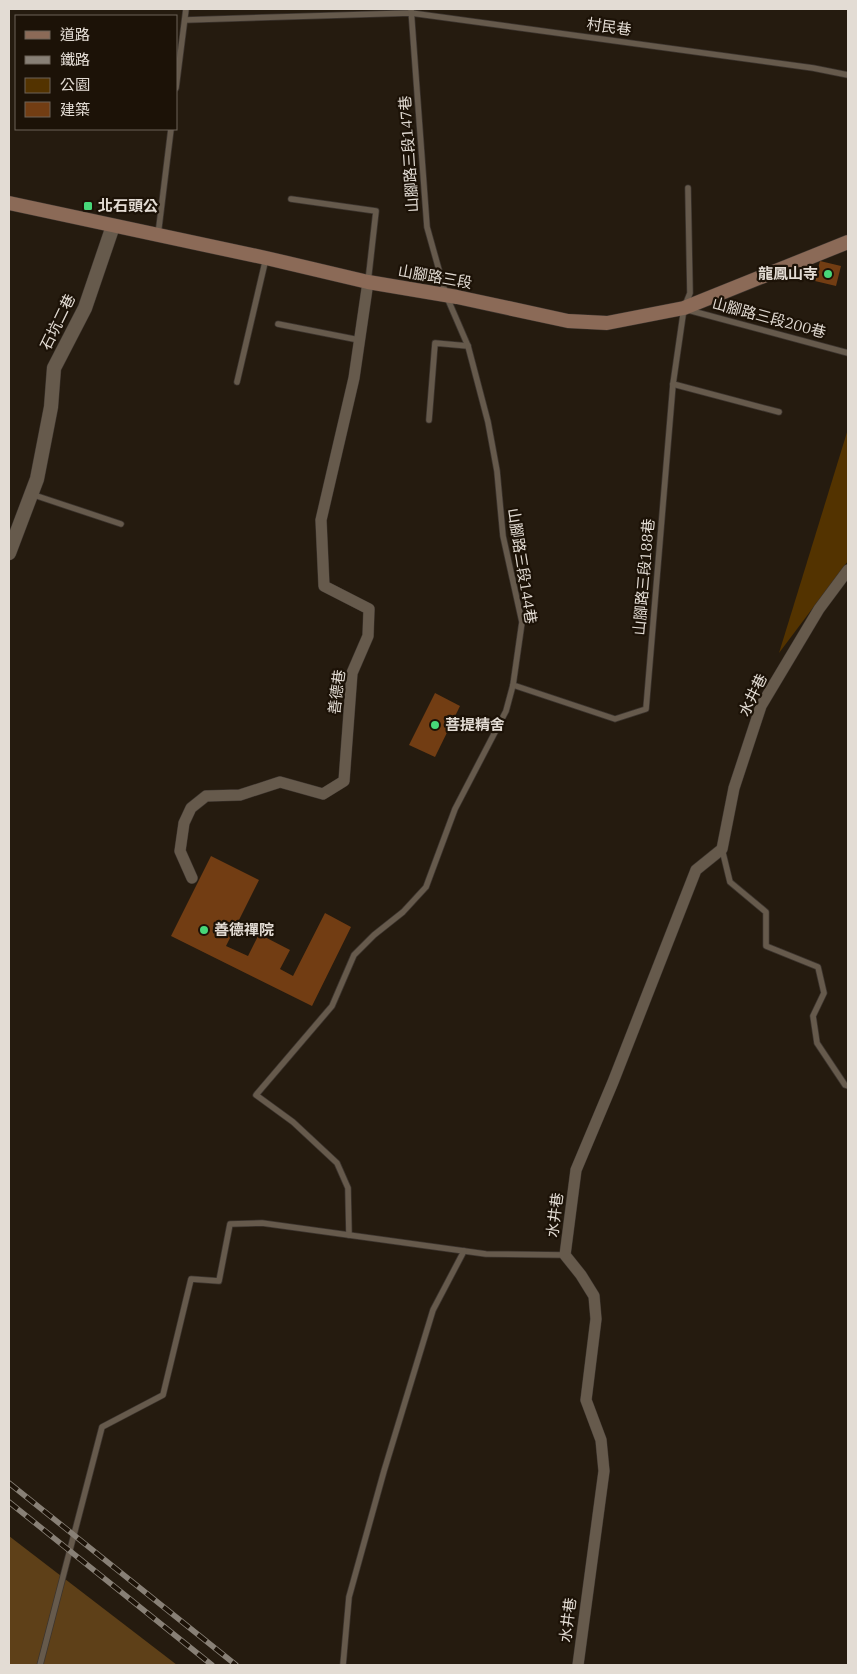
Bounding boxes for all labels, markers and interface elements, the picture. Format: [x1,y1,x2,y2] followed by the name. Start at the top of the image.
[585,14,633,39] street label: 村民巷
[15,15,178,130] legend
[60,25,90,44] text: 道路
[60,50,90,69] text: 鐵路
[60,75,90,94] text: 公園
[395,95,422,213] street label: 山腳路三段147巷
[60,100,90,119] text: 建築
[98,196,158,215] place label: 北石頭公
[82,200,94,212] marker: 北石頭公
[396,261,474,292] street label: 山腳路三段
[758,264,818,283] place label: 龍鳳山寺
[822,268,834,280] marker: 龍鳳山寺
[36,291,79,353] street label: 石坑二巷
[710,293,828,342] street label: 山腳路三段200巷
[504,507,541,625] street label: 山腳路三段144巷
[629,518,658,636] street label: 山腳路三段188巷
[324,668,349,715] street label: 善德巷
[734,670,771,719] street label: 水井巷
[445,715,505,734] place label: 菩提精舍
[429,719,441,731] marker: 菩提精舍
[214,920,274,939] place label: 善德禪院
[198,924,210,936] marker: 善德禪院
[542,1191,567,1238] street label: 水井巷
[555,1596,580,1643] street label: 水井巷

